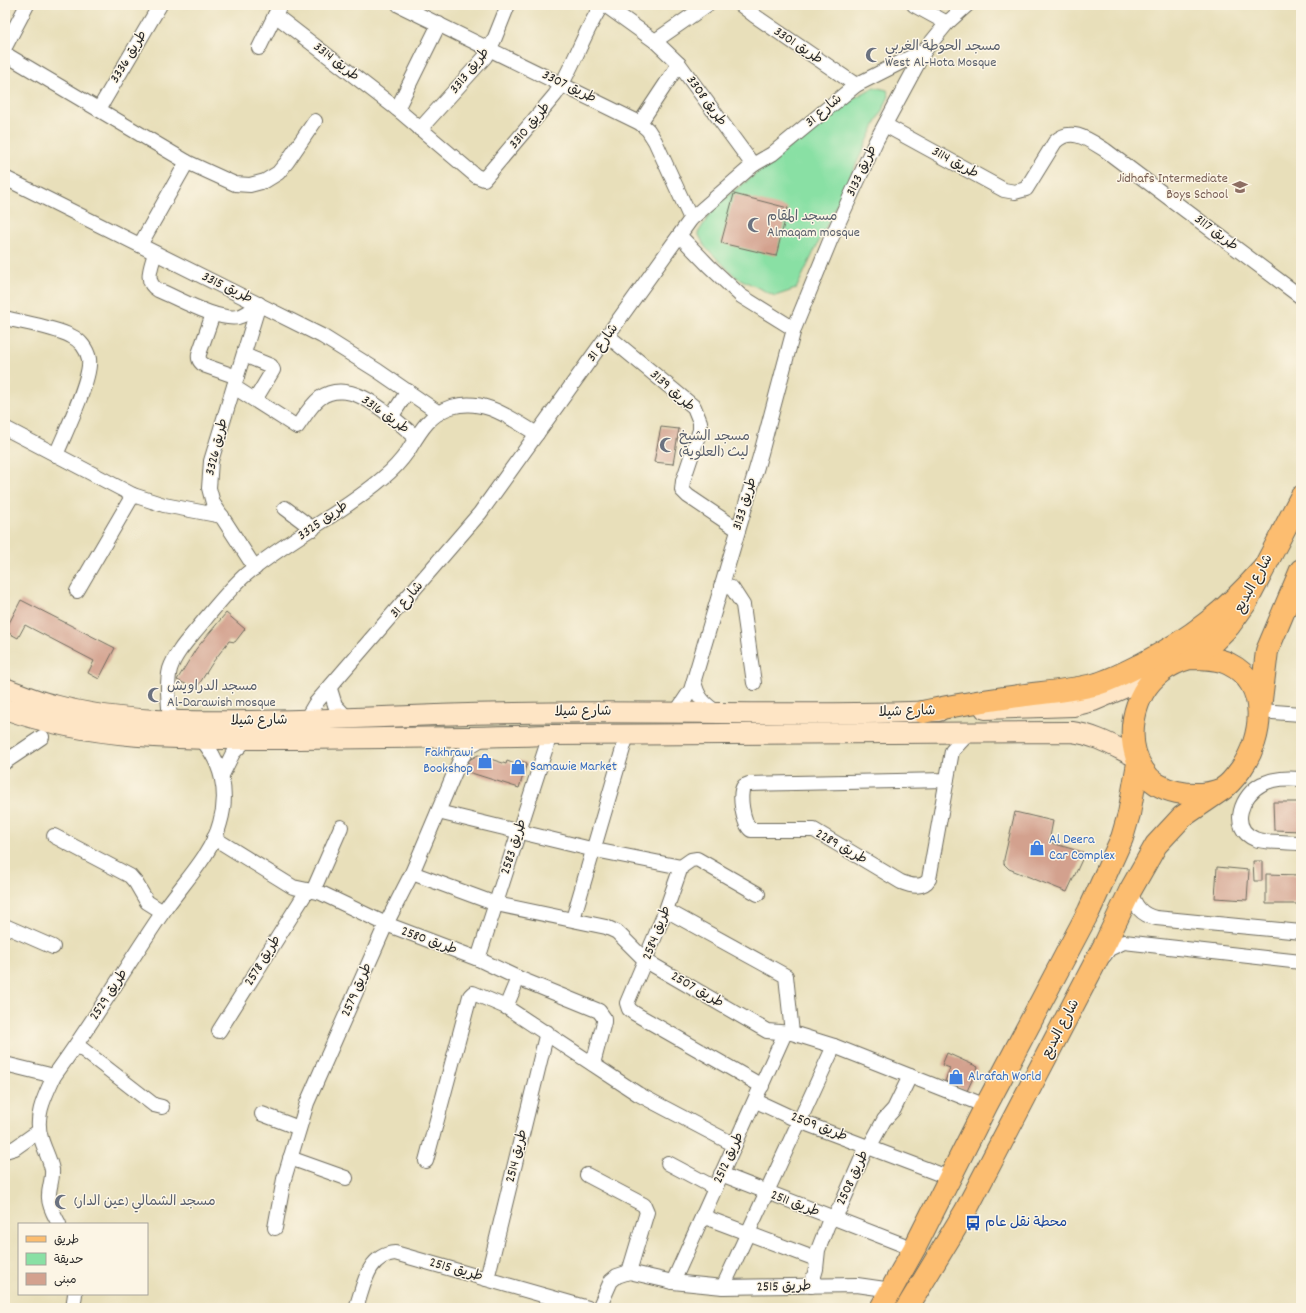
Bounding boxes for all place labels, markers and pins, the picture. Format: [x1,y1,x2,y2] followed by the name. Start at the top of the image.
[885,37,1001,73] place label: مسجد الحوطة الغربي West Al-Hota Mosque
[864,46,882,64] mosque icon: مسجد الحوطة الغربي West Al-Hota Mosque
[1117,169,1229,205] place label: Jidhafs Intermediate Boys School
[1231,178,1249,196] school or university icon: Jidhafs Intermediate Boys School
[767,207,860,243] place label: مسجد المقام Almaqam mosque
[746,216,764,234] mosque icon: مسجد المقام Almaqam mosque
[679,427,750,463] place label: مسجد الشيخ ليث (العلوية)
[658,436,676,454] mosque icon: مسجد الشيخ ليث (العلوية)
[167,677,276,713] place label: مسجد الدراويش Al-Darawish mosque
[146,686,164,704] mosque icon: مسجد الدراويش Al-Darawish mosque
[423,743,473,779] place label: Fakhrawi Bookshop
[476,752,494,770] shop icon: Fakhrawi Bookshop
[530,757,617,777] place label: Samawie Market
[509,758,527,776] shop icon: Samawie Market
[1049,830,1115,866] place label: Al Deera Car Complex
[1028,839,1046,857] shop icon: Al Deera Car Complex
[968,1067,1041,1087] place label: Alrafah World
[947,1068,965,1086] shop icon: Alrafah World
[74,1192,216,1213] place label: مسجد الشمالي (عين الدار)
[53,1193,71,1211] mosque icon: مسجد الشمالي (عين الدار)
[985,1213,1067,1233] place label: محطة نقل عام
[964,1214,982,1232] bus stop icon: محطة نقل عام

